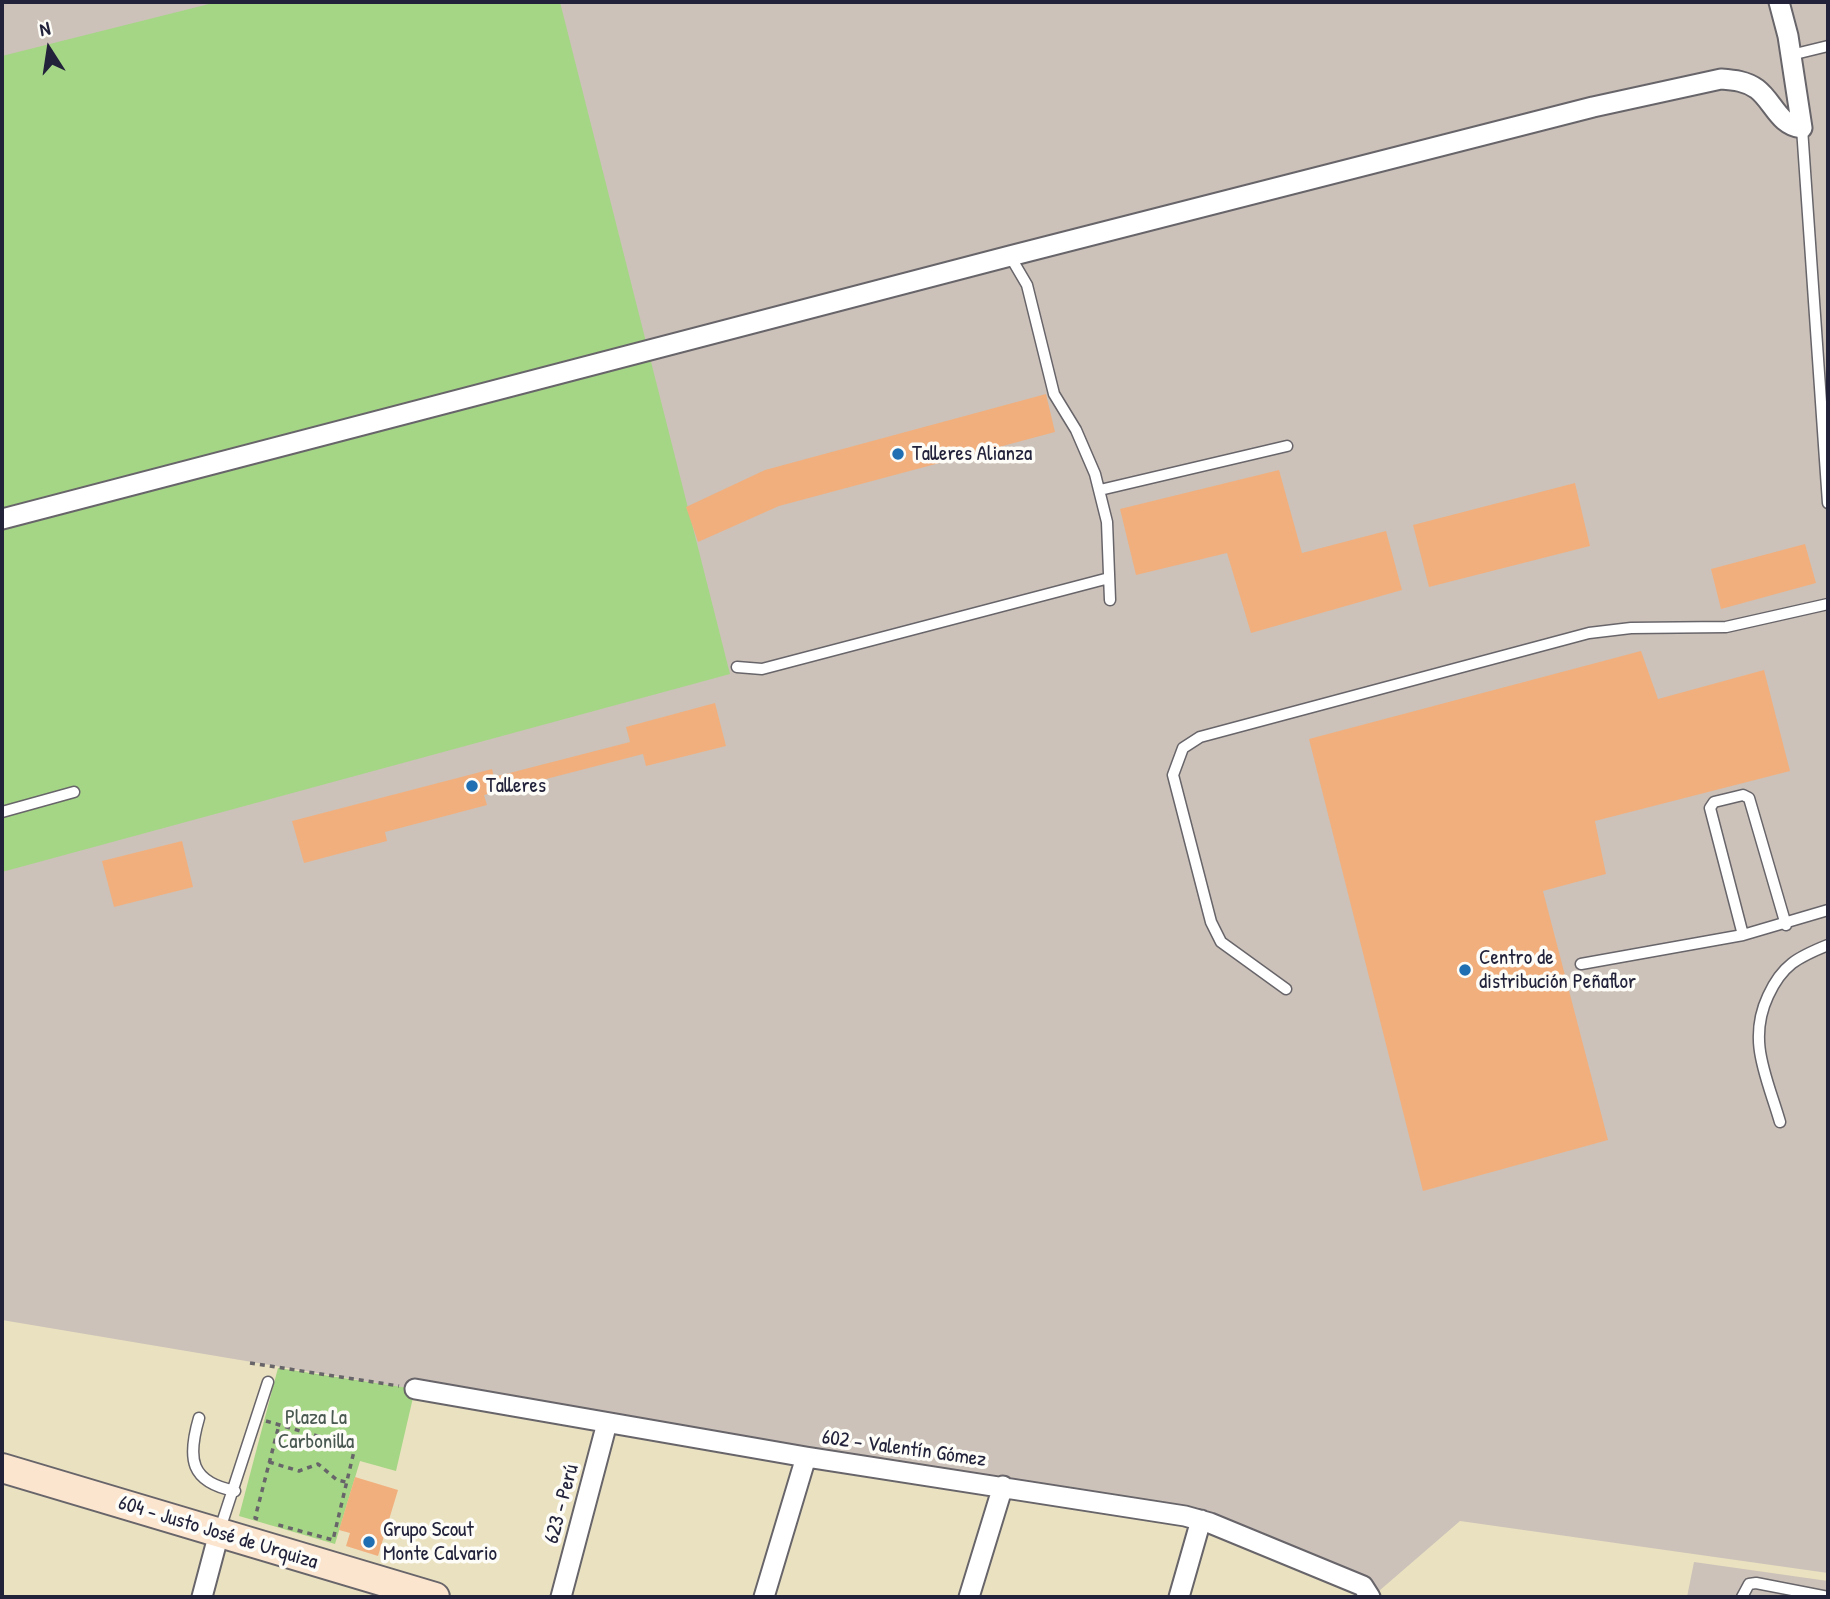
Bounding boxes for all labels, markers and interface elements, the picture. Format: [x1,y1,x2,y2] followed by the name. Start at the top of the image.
[14,14,84,84] north arrow
[37,15,52,42] text: N
[912,441,1032,467] place label: Talleres Alianza
[890,446,906,462] marker: Talleres Alianza
[486,773,546,799] place label: Talleres
[464,778,480,794] marker: Talleres
[1479,945,1636,995] place label: Centro de distribución Peñaflor
[1457,962,1473,978] marker: Centro de distribución Peñaflor
[278,1405,354,1455] park label: Plaza La Carbonilla
[820,1425,988,1473] street label: 602 - Valentín Gómez
[539,1462,585,1546] street label: 623 - Perú
[115,1491,321,1575] street label: 604 - Justo José de Urquiza
[383,1517,497,1567] place label: Grupo Scout Monte Calvario
[361,1534,377,1550] marker: Grupo Scout Monte Calvario

